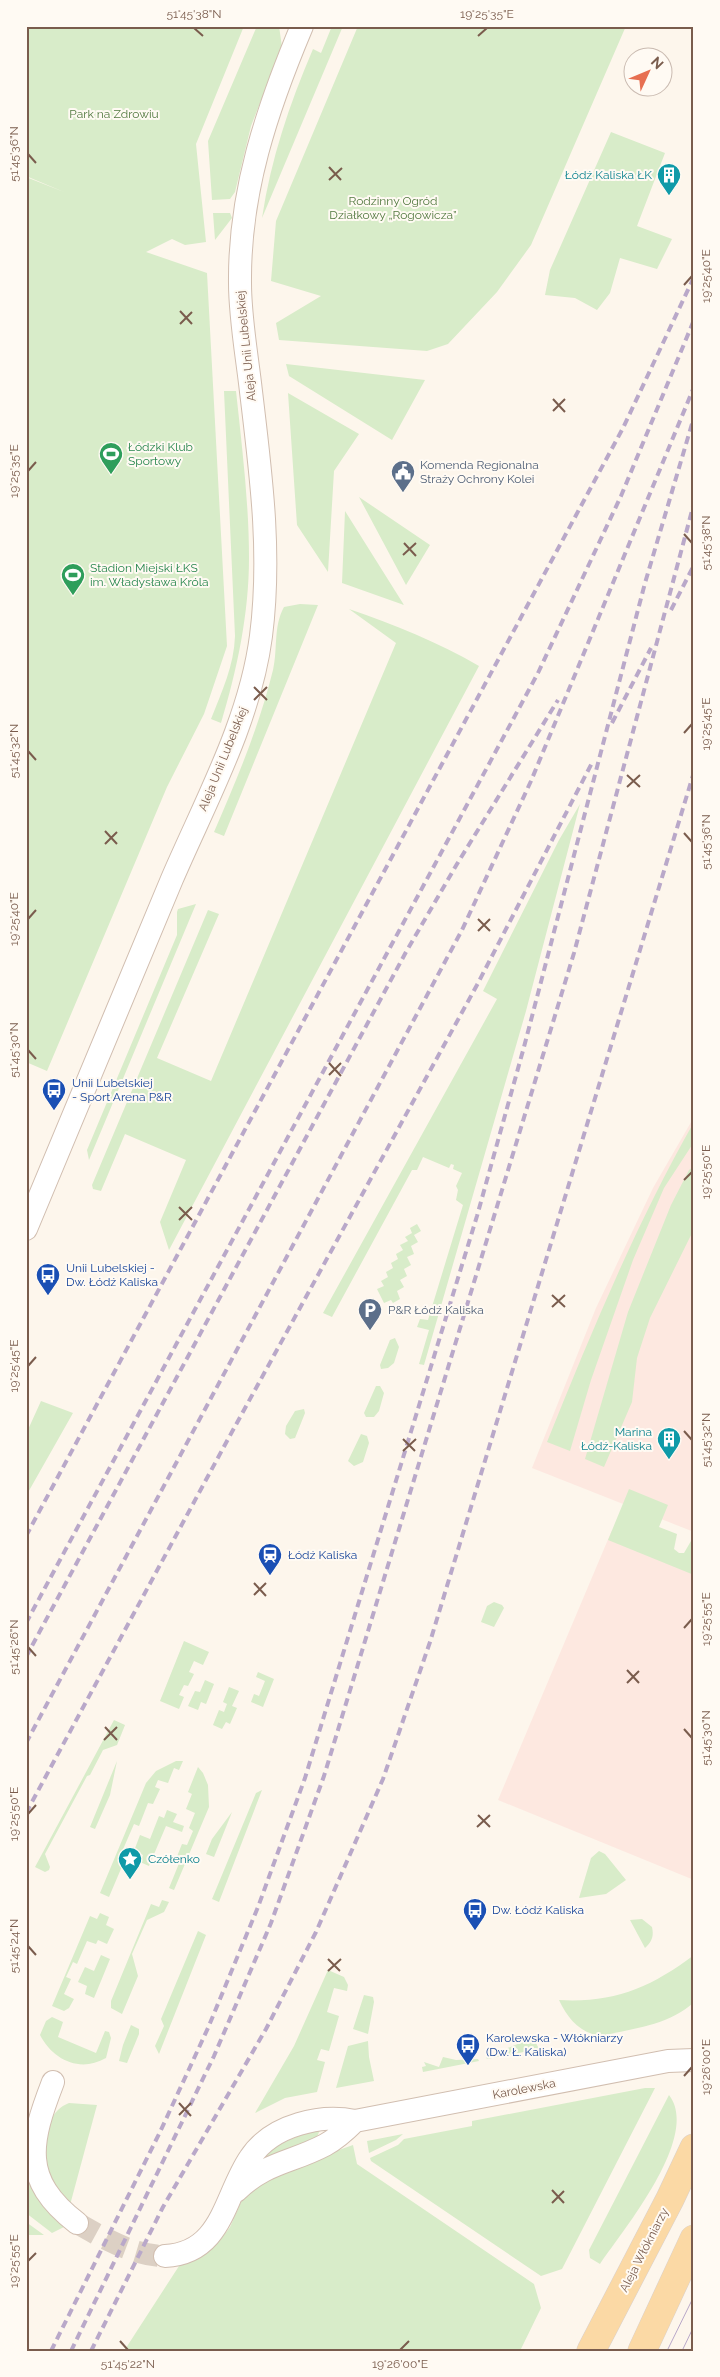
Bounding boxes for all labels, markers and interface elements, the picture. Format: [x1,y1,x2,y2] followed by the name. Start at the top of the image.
[166,7,222,21] text: 51°45'38"N
[460,7,514,21] text: 19°25'35"E
[622,48,672,98] north arrow
[648,54,667,72] text: N
[69,107,159,121] park label: Park na Zdrowiu
[7,126,21,182] text: 51°45'36"N
[656,162,682,196] building icon: Łódź Kaliska ŁK
[565,168,652,182] place label: Łódź Kaliska ŁK
[329,194,457,222] park label: Rodzinny Ogród Działkowy „Rogowicza”
[699,249,713,303] text: 19°25'40"E
[233,290,259,402] street label: Aleja Unii Lubelskiej
[128,440,193,468] place label: Łódzki Klub Sportowy
[98,441,124,475] sports icon: Łódzki Klub Sportowy
[7,444,21,498] text: 19°25'35"E
[420,458,539,486] place label: Komenda Regionalna Straży Ochrony Kolei
[390,459,416,493] public building icon: Komenda Regionalna Straży Ochrony Kolei
[699,515,713,571] text: 51°45'38"N
[90,561,209,589] place label: Stadion Miejski ŁKS im. Władysława Króla
[60,562,86,596] sports icon: Stadion Miejski ŁKS im. Władysława Króla
[699,697,713,751] text: 19°25'45"E
[196,705,250,813] street label: Aleja Unii Lubelskiej
[7,724,21,778] text: 51°45'32"N
[699,814,713,870] text: 51°45'36"N
[7,892,21,946] text: 19°25'40"E
[7,1022,21,1078] text: 51°45'30"N
[72,1076,172,1104] place label: Unii Lubelskiej - Sport Arena P&R
[41,1077,67,1111] bus stop icon: Unii Lubelskiej - Sport Arena P&R
[699,1145,713,1199] text: 19°25'50"E
[66,1261,158,1289] place label: Unii Lubelskiej - Dw. Łódź Kaliska
[35,1262,61,1296] bus stop icon: Unii Lubelskiej - Dw. Łódź Kaliska
[357,1297,383,1331] parking icon: P&R Łódź Kaliska
[388,1303,484,1317] place label: P&R Łódź Kaliska
[7,1339,21,1393] text: 19°25'45"E
[699,1413,713,1467] text: 51°45'32"N
[581,1425,652,1453] place label: Marina Łódź-Kaliska
[656,1426,682,1460] building icon: Marina Łódź-Kaliska
[257,1542,283,1576] station icon: Łódź Kaliska
[288,1548,357,1562] place label: Łódź Kaliska
[699,1592,713,1646] text: 19°25'55"E
[7,1619,21,1675] text: 51°45'26"N
[699,1710,713,1766] text: 51°45'30"N
[7,1787,21,1841] text: 19°25'50"E
[117,1846,143,1880] place icon: Czółenko
[148,1852,200,1866] place label: Czółenko
[462,1897,488,1931] bus stop icon: Dw. Łódź Kaliska
[492,1903,584,1917] place label: Dw. Łódź Kaliska
[7,1919,21,1973] text: 51°45'24"N
[486,2031,623,2059] place label: Karolewska - Włókniarzy (Dw. Ł. Kaliska)
[455,2032,481,2066] bus stop icon: Karolewska - Włókniarzy (Dw. Ł. Kaliska)
[699,2039,713,2095] text: 19°26'00"E
[491,2076,557,2102] street label: Karolewska
[617,2205,671,2294] street label: Aleja Włókniarzy
[7,2234,21,2288] text: 19°25'55"E
[101,2357,155,2371] text: 51°45'22"N
[372,2357,428,2371] text: 19°26'00"E

